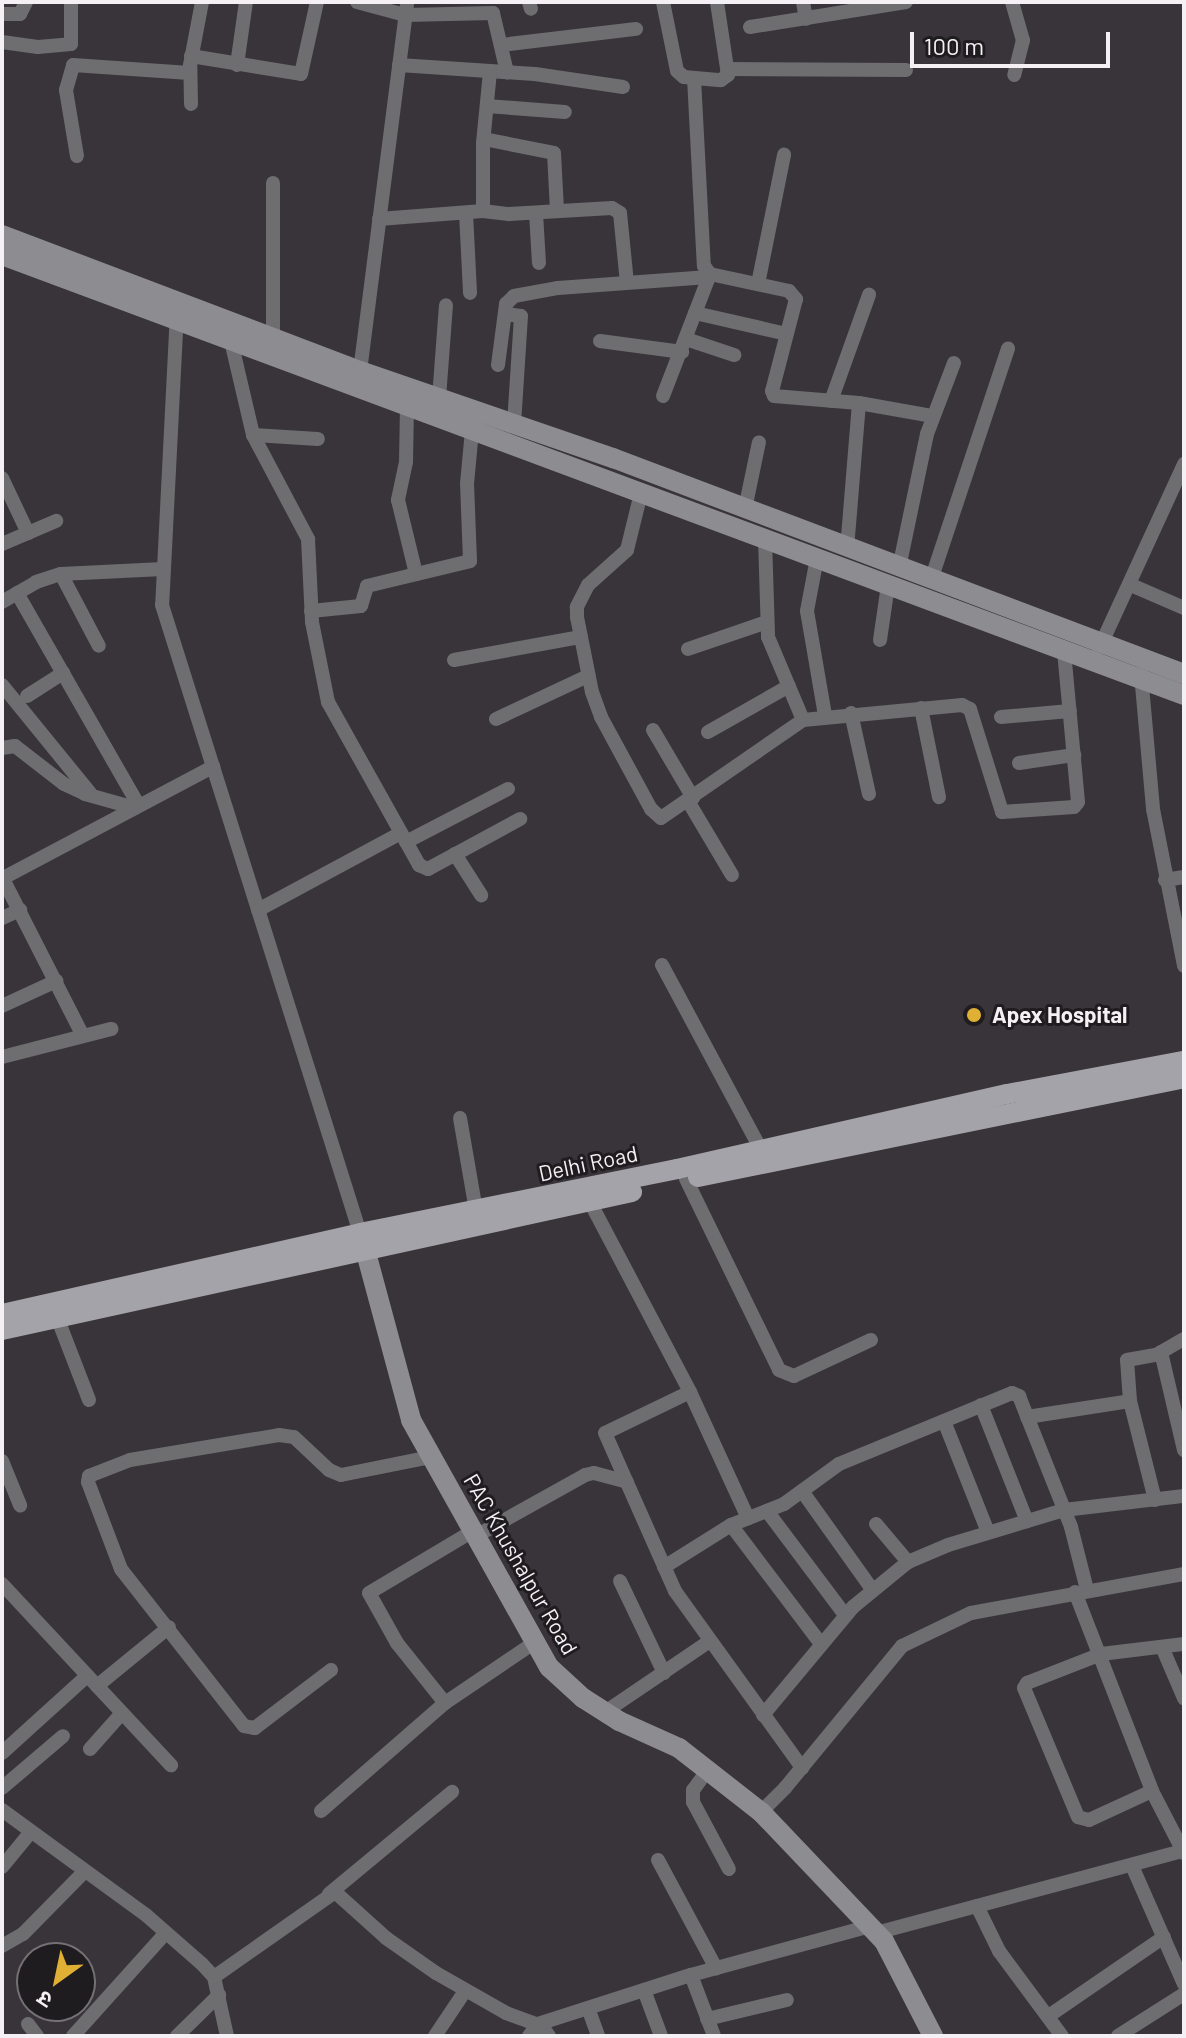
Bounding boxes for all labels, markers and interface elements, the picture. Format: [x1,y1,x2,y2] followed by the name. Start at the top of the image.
[914,16,1114,66] scale bar
[924,31,984,60] text: 100 m
[992,1002,1127,1028] place label: Apex Hospital
[963,1004,985,1026] marker: Apex Hospital
[536,1140,640,1186] street label: Delhi Road
[459,1469,583,1659] street label: PAC Khushalpur Road
[16,1942,96,2022] north arrow
[32,1986,56,2015] text: उ

